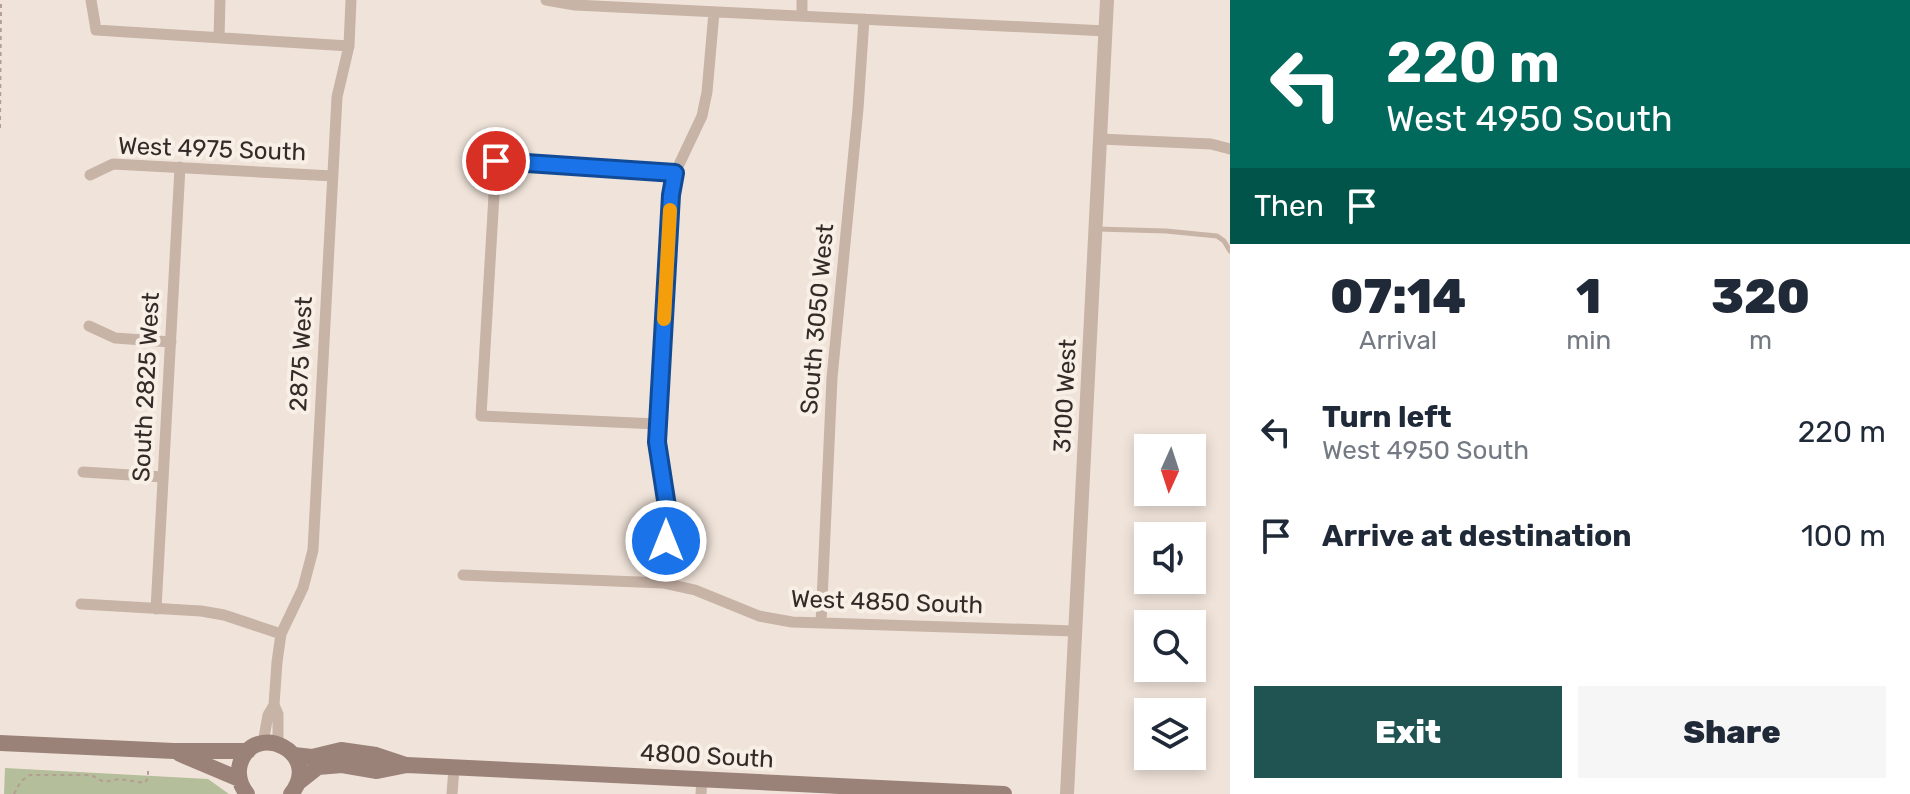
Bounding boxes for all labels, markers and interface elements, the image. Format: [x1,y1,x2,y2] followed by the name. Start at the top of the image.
[1386,30,1560,96] text: 220 m
[1254,32,1358,136] icon: left
[1386,97,1673,140] text: West 4950 South
[462,127,530,195] pin
[117,132,307,166] street label: West 4975 South
[474,139,518,183] icon: arrive
[1340,184,1384,228] icon: arrive
[1254,188,1324,224] text: Then
[795,222,839,416] street label: South 3050 West
[1330,268,1466,325] text: 07:14
[1576,268,1601,325] text: 1
[1711,268,1810,325] text: 320
[127,291,165,483] street label: South 2825 West
[284,296,318,412] street label: 2875 West
[1359,325,1437,356] text: Arrival
[1566,325,1611,356] text: min
[1749,325,1772,356] text: m
[1048,338,1082,454] street label: 3100 West
[1322,399,1452,435] text: Turn left
[1254,410,1298,454] icon: left
[1798,414,1886,450] text: 220 m
[1134,434,1206,506] north arrow
[1134,434,1206,770] map controls
[1322,435,1529,466] text: West 4950 South
[624,499,708,583] position arrow
[1254,514,1298,558] icon: arrive
[1322,518,1632,554] text: Arrive at destination
[1801,518,1886,554] text: 100 m
[1134,522,1206,594] button: sound
[790,585,984,619] street label: West 4850 South
[1134,610,1206,682] button: search
[1254,686,1562,778] button: Exit
[1578,686,1886,778] button: Share
[1134,698,1206,770] button: layers
[640,739,774,773] street label: 4800 South

